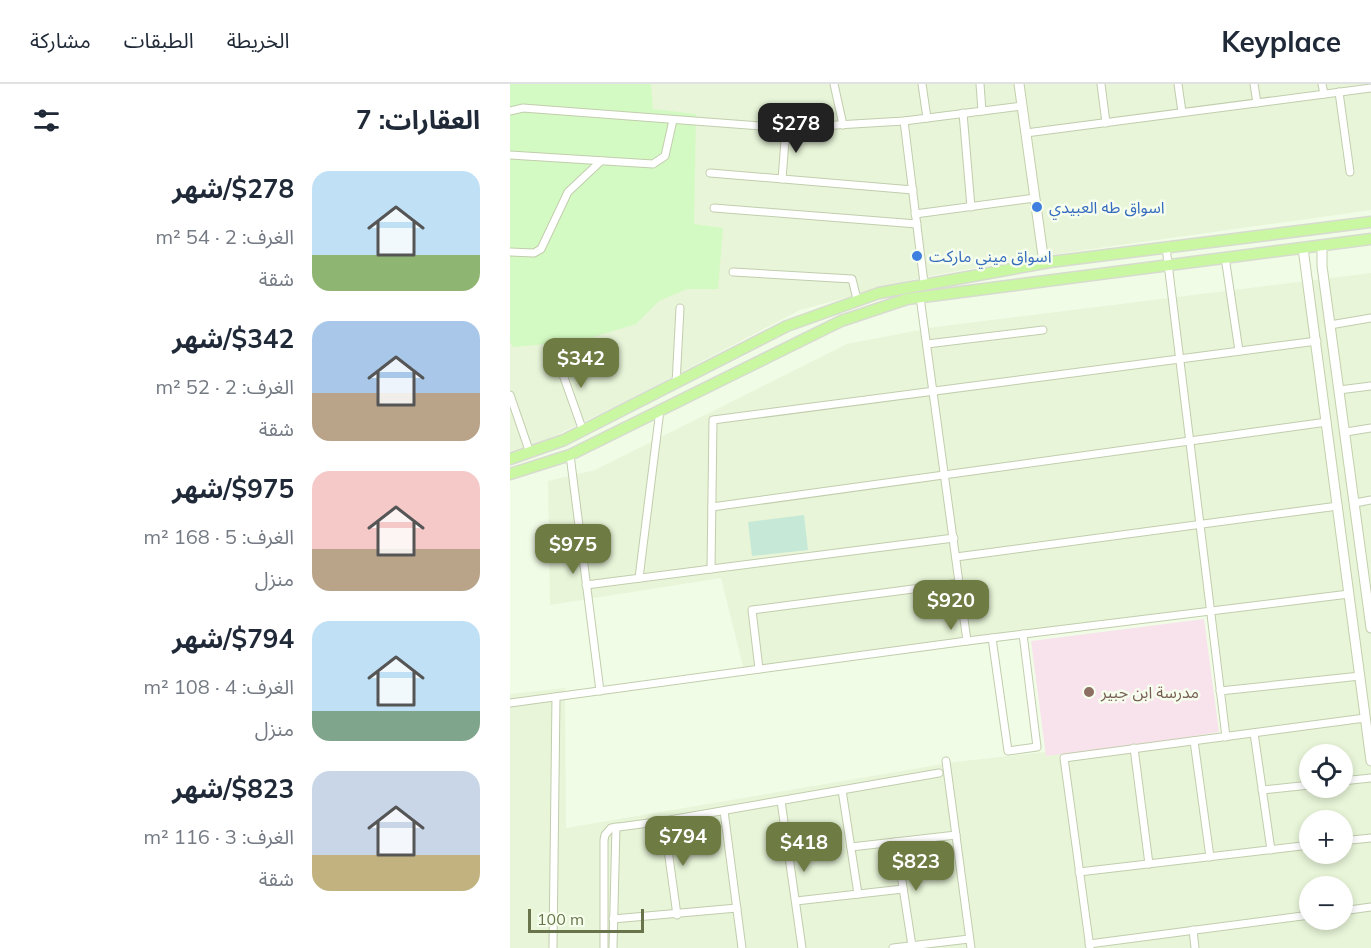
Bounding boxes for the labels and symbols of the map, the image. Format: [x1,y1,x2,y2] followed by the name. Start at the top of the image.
[760,103,832,154] pin: $278
[1049,197,1165,220] place label: اسواق طه العبيدي
[1030,200,1044,214] marker: اسواق طه العبيدي
[929,246,1051,269] place label: اسواق ميني ماركت
[910,249,924,263] marker: اسواق ميني ماركت
[545,338,617,389] pin: $342
[537,524,609,575] pin: $975
[915,580,987,631] pin: $920
[1100,682,1199,702] place label: مدرسة ابن جبير
[1082,685,1096,699] marker: مدرسة ابن جبير
[647,816,719,867] pin: $794
[768,822,840,873] pin: $418
[880,841,952,892] pin: $823
[528,906,644,934] scale bar

